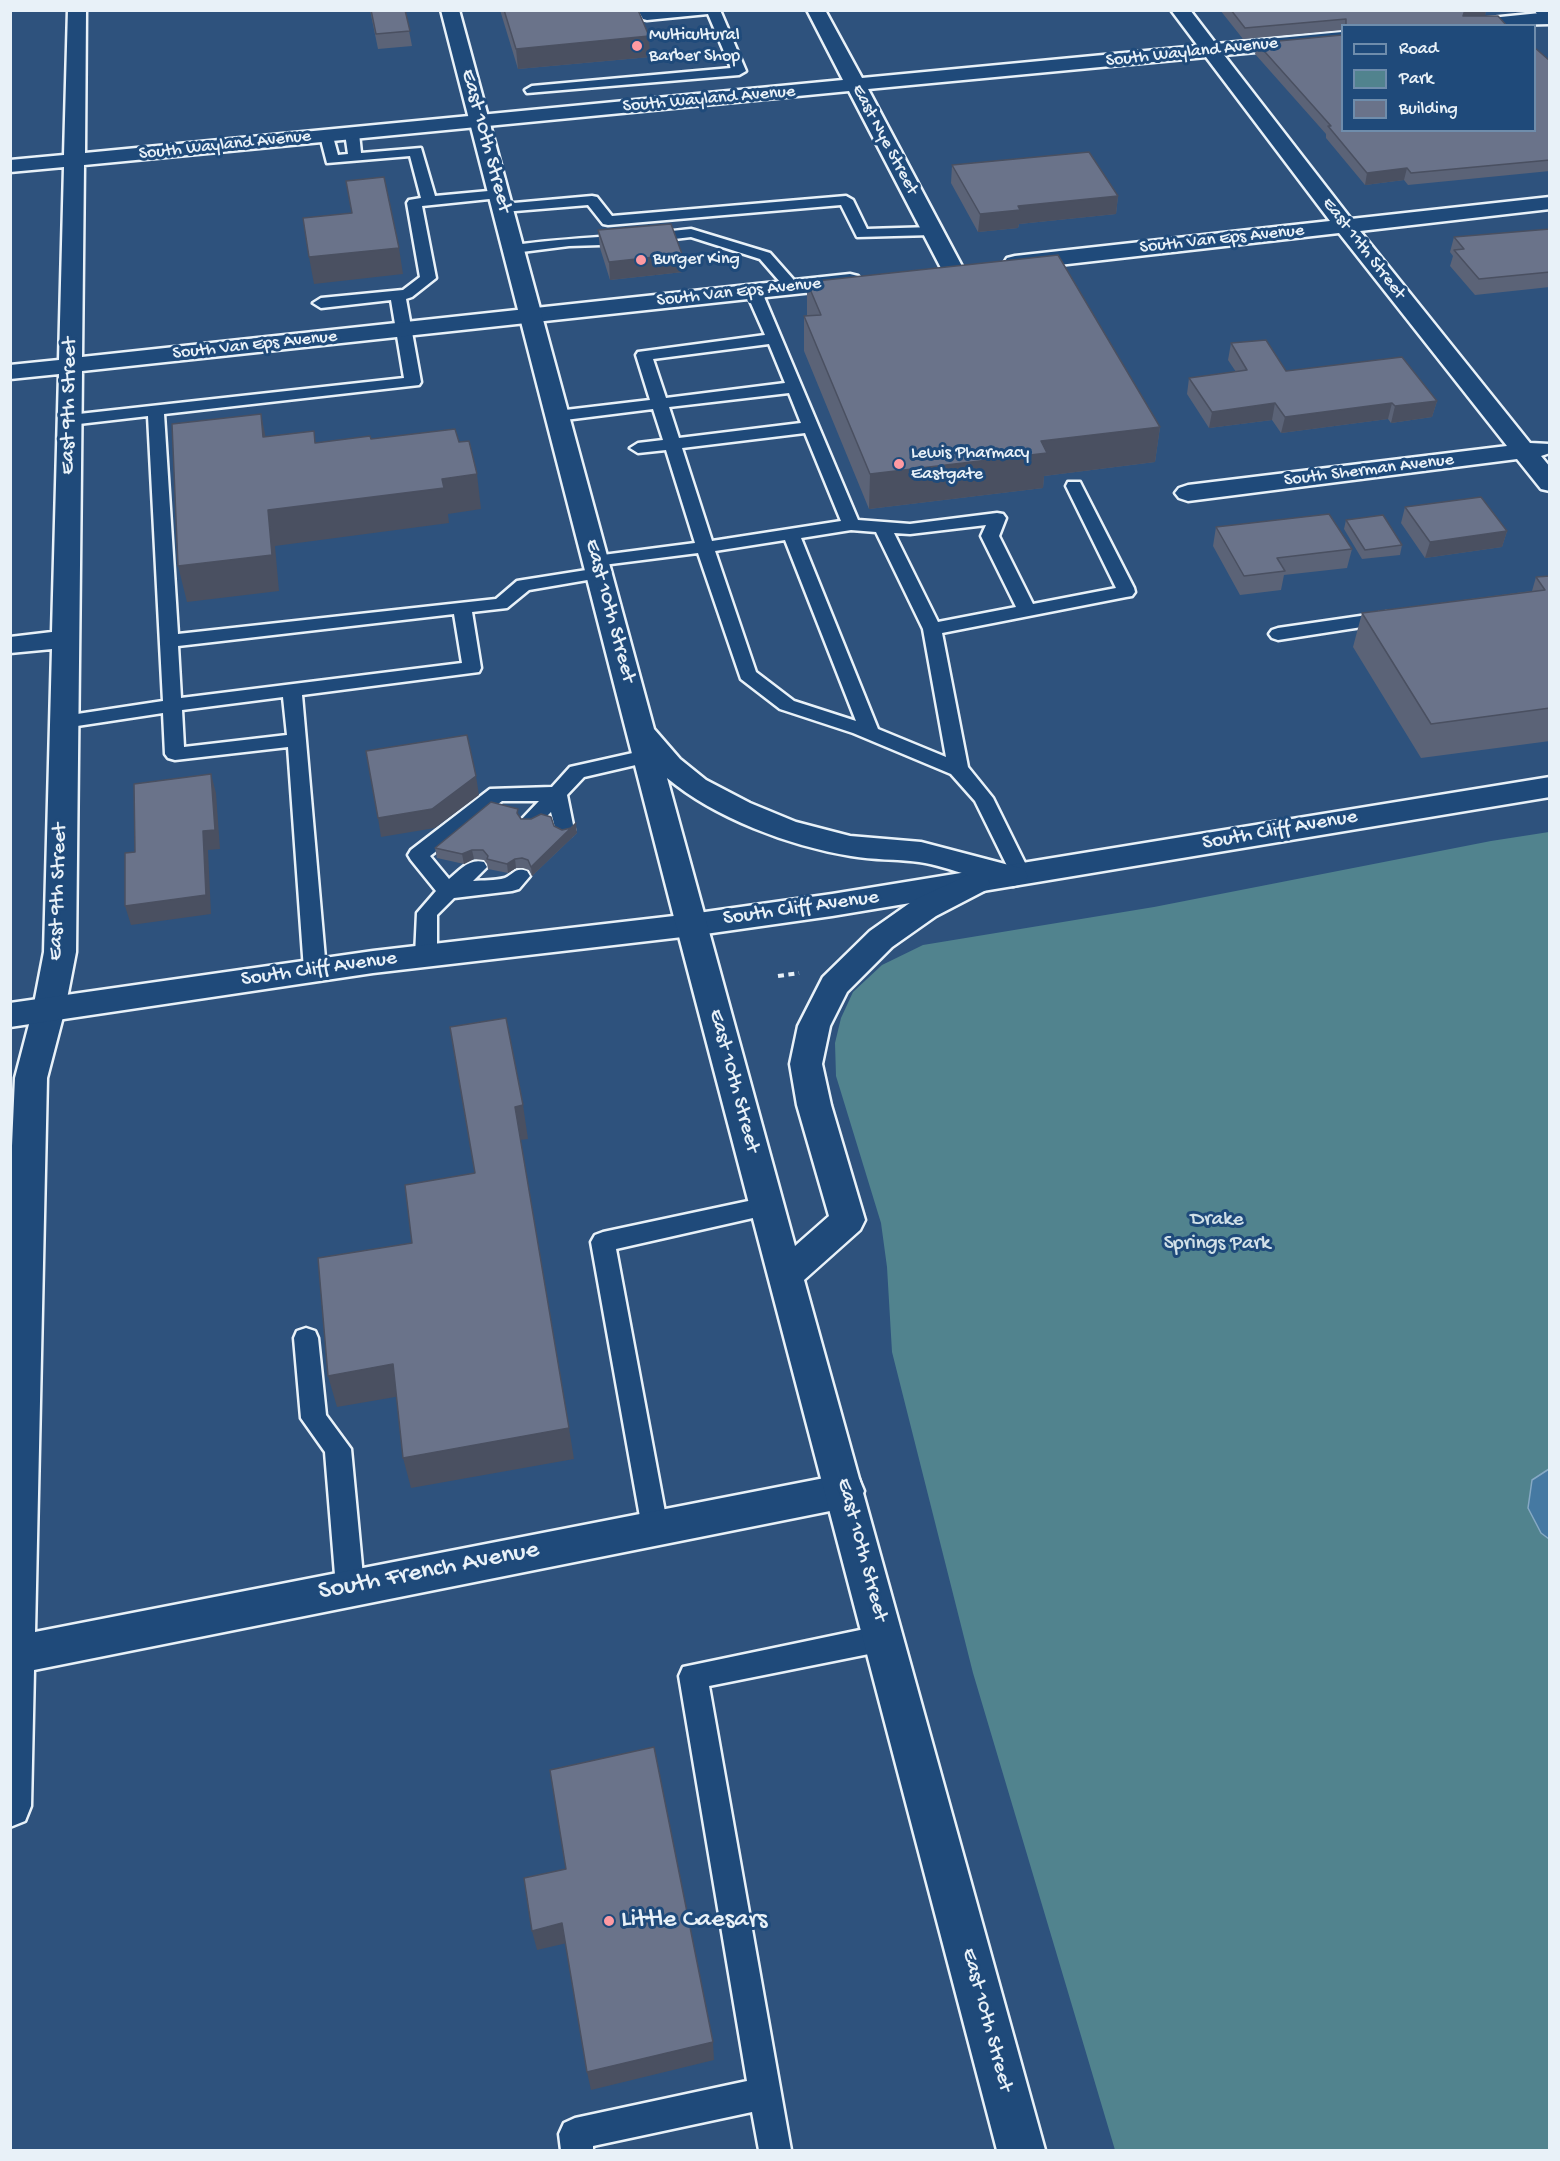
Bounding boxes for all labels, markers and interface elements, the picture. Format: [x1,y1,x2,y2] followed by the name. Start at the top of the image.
[1341,24,1536,132] legend
[649,25,740,68] place label: Multicultural Barber Shop
[1105,33,1279,73] street label: South Wayland Avenue
[630,39,644,53] marker: Multicultural Barber Shop
[1399,39,1438,60] text: Road
[454,67,516,215] street label: East 10th Street
[1399,69,1433,90] text: Park
[846,81,922,199] street label: East Nye Street
[622,82,796,118] street label: South Wayland Avenue
[1399,99,1458,120] text: Building
[138,126,312,166] street label: South Wayland Avenue
[1317,194,1409,304] street label: East 11th Street
[1139,221,1305,259] street label: South Van Eps Avenue
[653,249,740,271] place label: Burger King
[634,253,648,267] marker: Burger King
[656,274,822,312] street label: South Van Eps Avenue
[172,327,338,365] street label: South Van Eps Avenue
[56,337,84,475] street label: East 9th Street
[911,443,1029,486] place label: Lewis Pharmacy Eastgate
[1283,450,1455,492] street label: South Sherman Avenue
[892,457,906,471] marker: Lewis Pharmacy Eastgate
[578,537,640,685] street label: East 10th Street
[1201,805,1359,857] street label: South Cliff Avenue
[44,823,74,961] street label: East 9th Street
[722,886,880,932] street label: South Cliff Avenue
[240,947,398,993] street label: South Cliff Avenue
[702,1007,764,1155] street label: East 10th Street
[1164,1208,1270,1258] park label: Drake Springs Park
[830,1476,892,1624] street label: East 10th Street
[316,1535,542,1609] street label: South French Avenue
[621,1905,767,1937] place label: Little Caesars
[602,1914,616,1928] marker: Little Caesars
[955,1946,1017,2094] street label: East 10th Street

